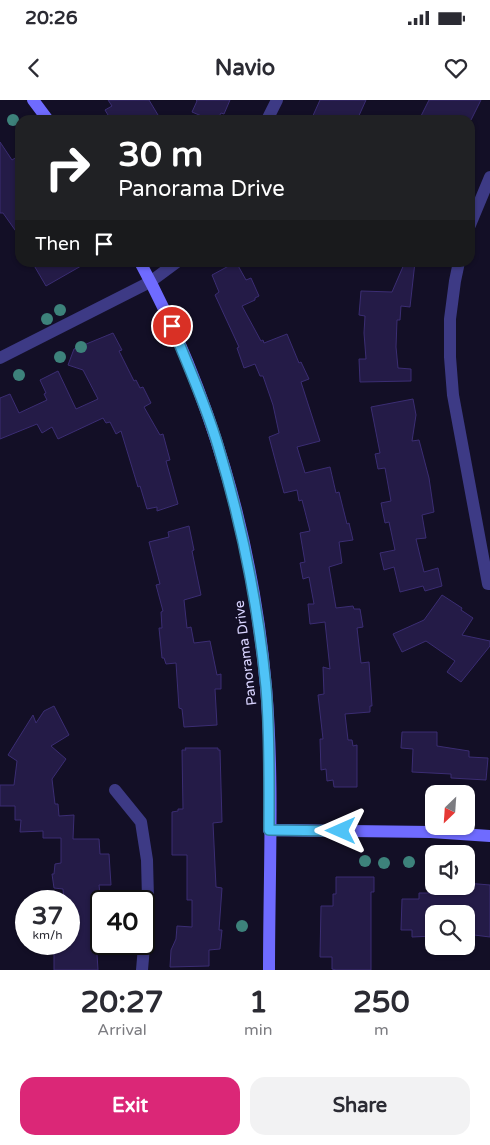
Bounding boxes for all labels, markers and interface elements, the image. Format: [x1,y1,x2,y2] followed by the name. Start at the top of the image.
[25,7,78,29] text: 20:26
[20,54,48,82] icon: back
[442,54,470,82] icon: heart
[215,55,275,81] text: Navio
[118,134,203,176] text: 30 m
[35,135,100,200] icon: right
[118,176,285,202] text: Panorama Drive
[90,230,118,258] icon: arrive
[35,233,80,255] text: Then
[151,305,193,347] pin
[158,312,186,340] icon: arrive
[231,599,260,707] street label: Panorama Drive
[425,785,475,835] north arrow
[425,785,475,955] map controls
[314,804,366,856] position arrow
[425,845,475,895] button: sound
[90,890,155,955] speed limit sign: 40
[32,901,63,931] text: 37
[425,905,475,955] button: search
[32,928,63,942] text: km/h
[80,984,164,1021] text: 20:27
[249,984,268,1021] text: 1
[353,984,410,1021] text: 250
[97,1020,147,1040] text: Arrival
[244,1020,273,1040] text: min
[374,1020,389,1040] text: m
[20,1077,240,1135] button: Exit
[250,1077,470,1135] button: Share

